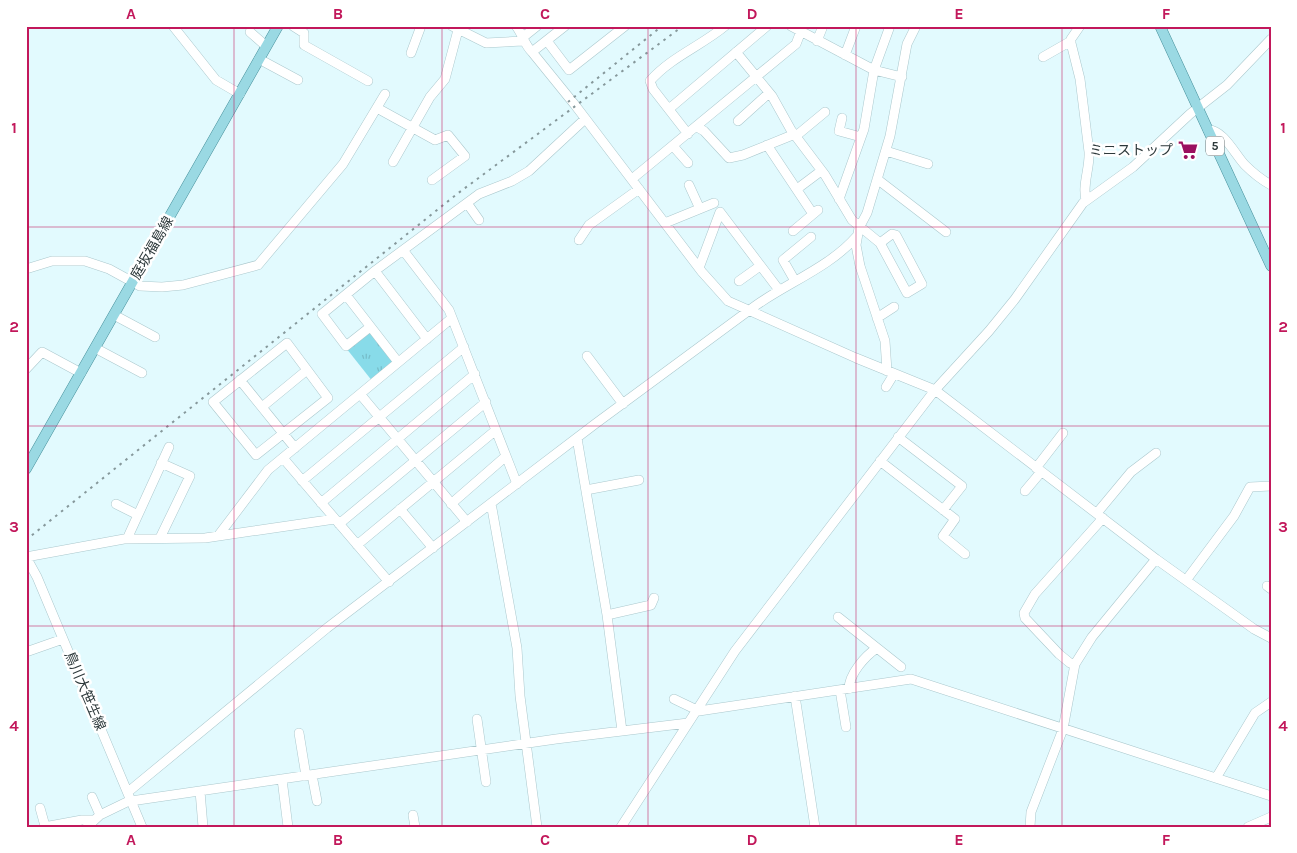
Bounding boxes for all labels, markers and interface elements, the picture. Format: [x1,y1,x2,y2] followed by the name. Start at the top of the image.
[126,4,136,23] text: A
[333,4,343,23] text: B
[540,4,550,23] text: C
[747,4,758,23] text: D
[954,4,964,23] text: E
[1162,4,1171,23] text: F
[11,118,17,137] text: 1
[1280,118,1286,137] text: 1
[1206,136,1224,156] road number: 5
[1177,139,1199,161] supermarket icon: ミニストップ
[1089,142,1173,159] place label: ミニストップ
[127,213,177,283] street label: 庭坂福島線
[9,317,19,336] text: 2
[1278,317,1288,336] text: 2
[9,517,19,536] text: 3
[1278,517,1288,536] text: 3
[61,649,109,733] street label: 鳥川大笹生線
[9,716,19,735] text: 4
[1278,716,1288,735] text: 4
[126,830,136,849] text: A
[333,830,343,849] text: B
[540,830,550,849] text: C
[747,830,758,849] text: D
[954,830,964,849] text: E
[1162,830,1171,849] text: F

